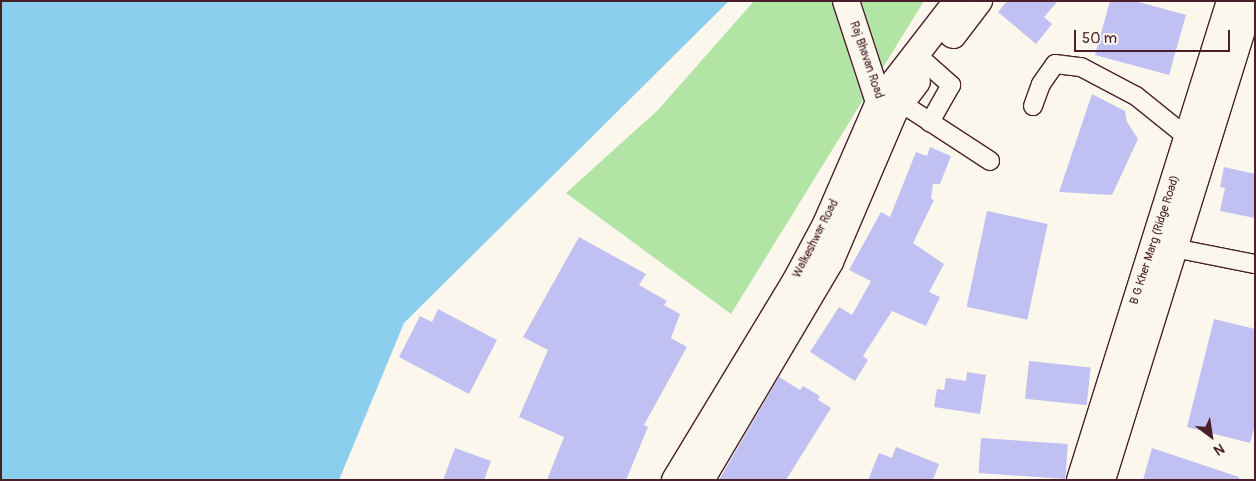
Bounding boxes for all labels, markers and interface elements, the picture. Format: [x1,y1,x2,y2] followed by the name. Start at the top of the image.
[846,19,886,101] street label: Raj Bhavan Road
[1076,20,1232,52] scale bar
[1082,29,1117,48] text: 50 m
[1127,174,1183,306] street label: B G Kher Marg (Ridge Road)
[790,197,842,281] street label: Walkeshwar Road
[1186,411,1236,461] north arrow
[1211,440,1227,459] text: N

